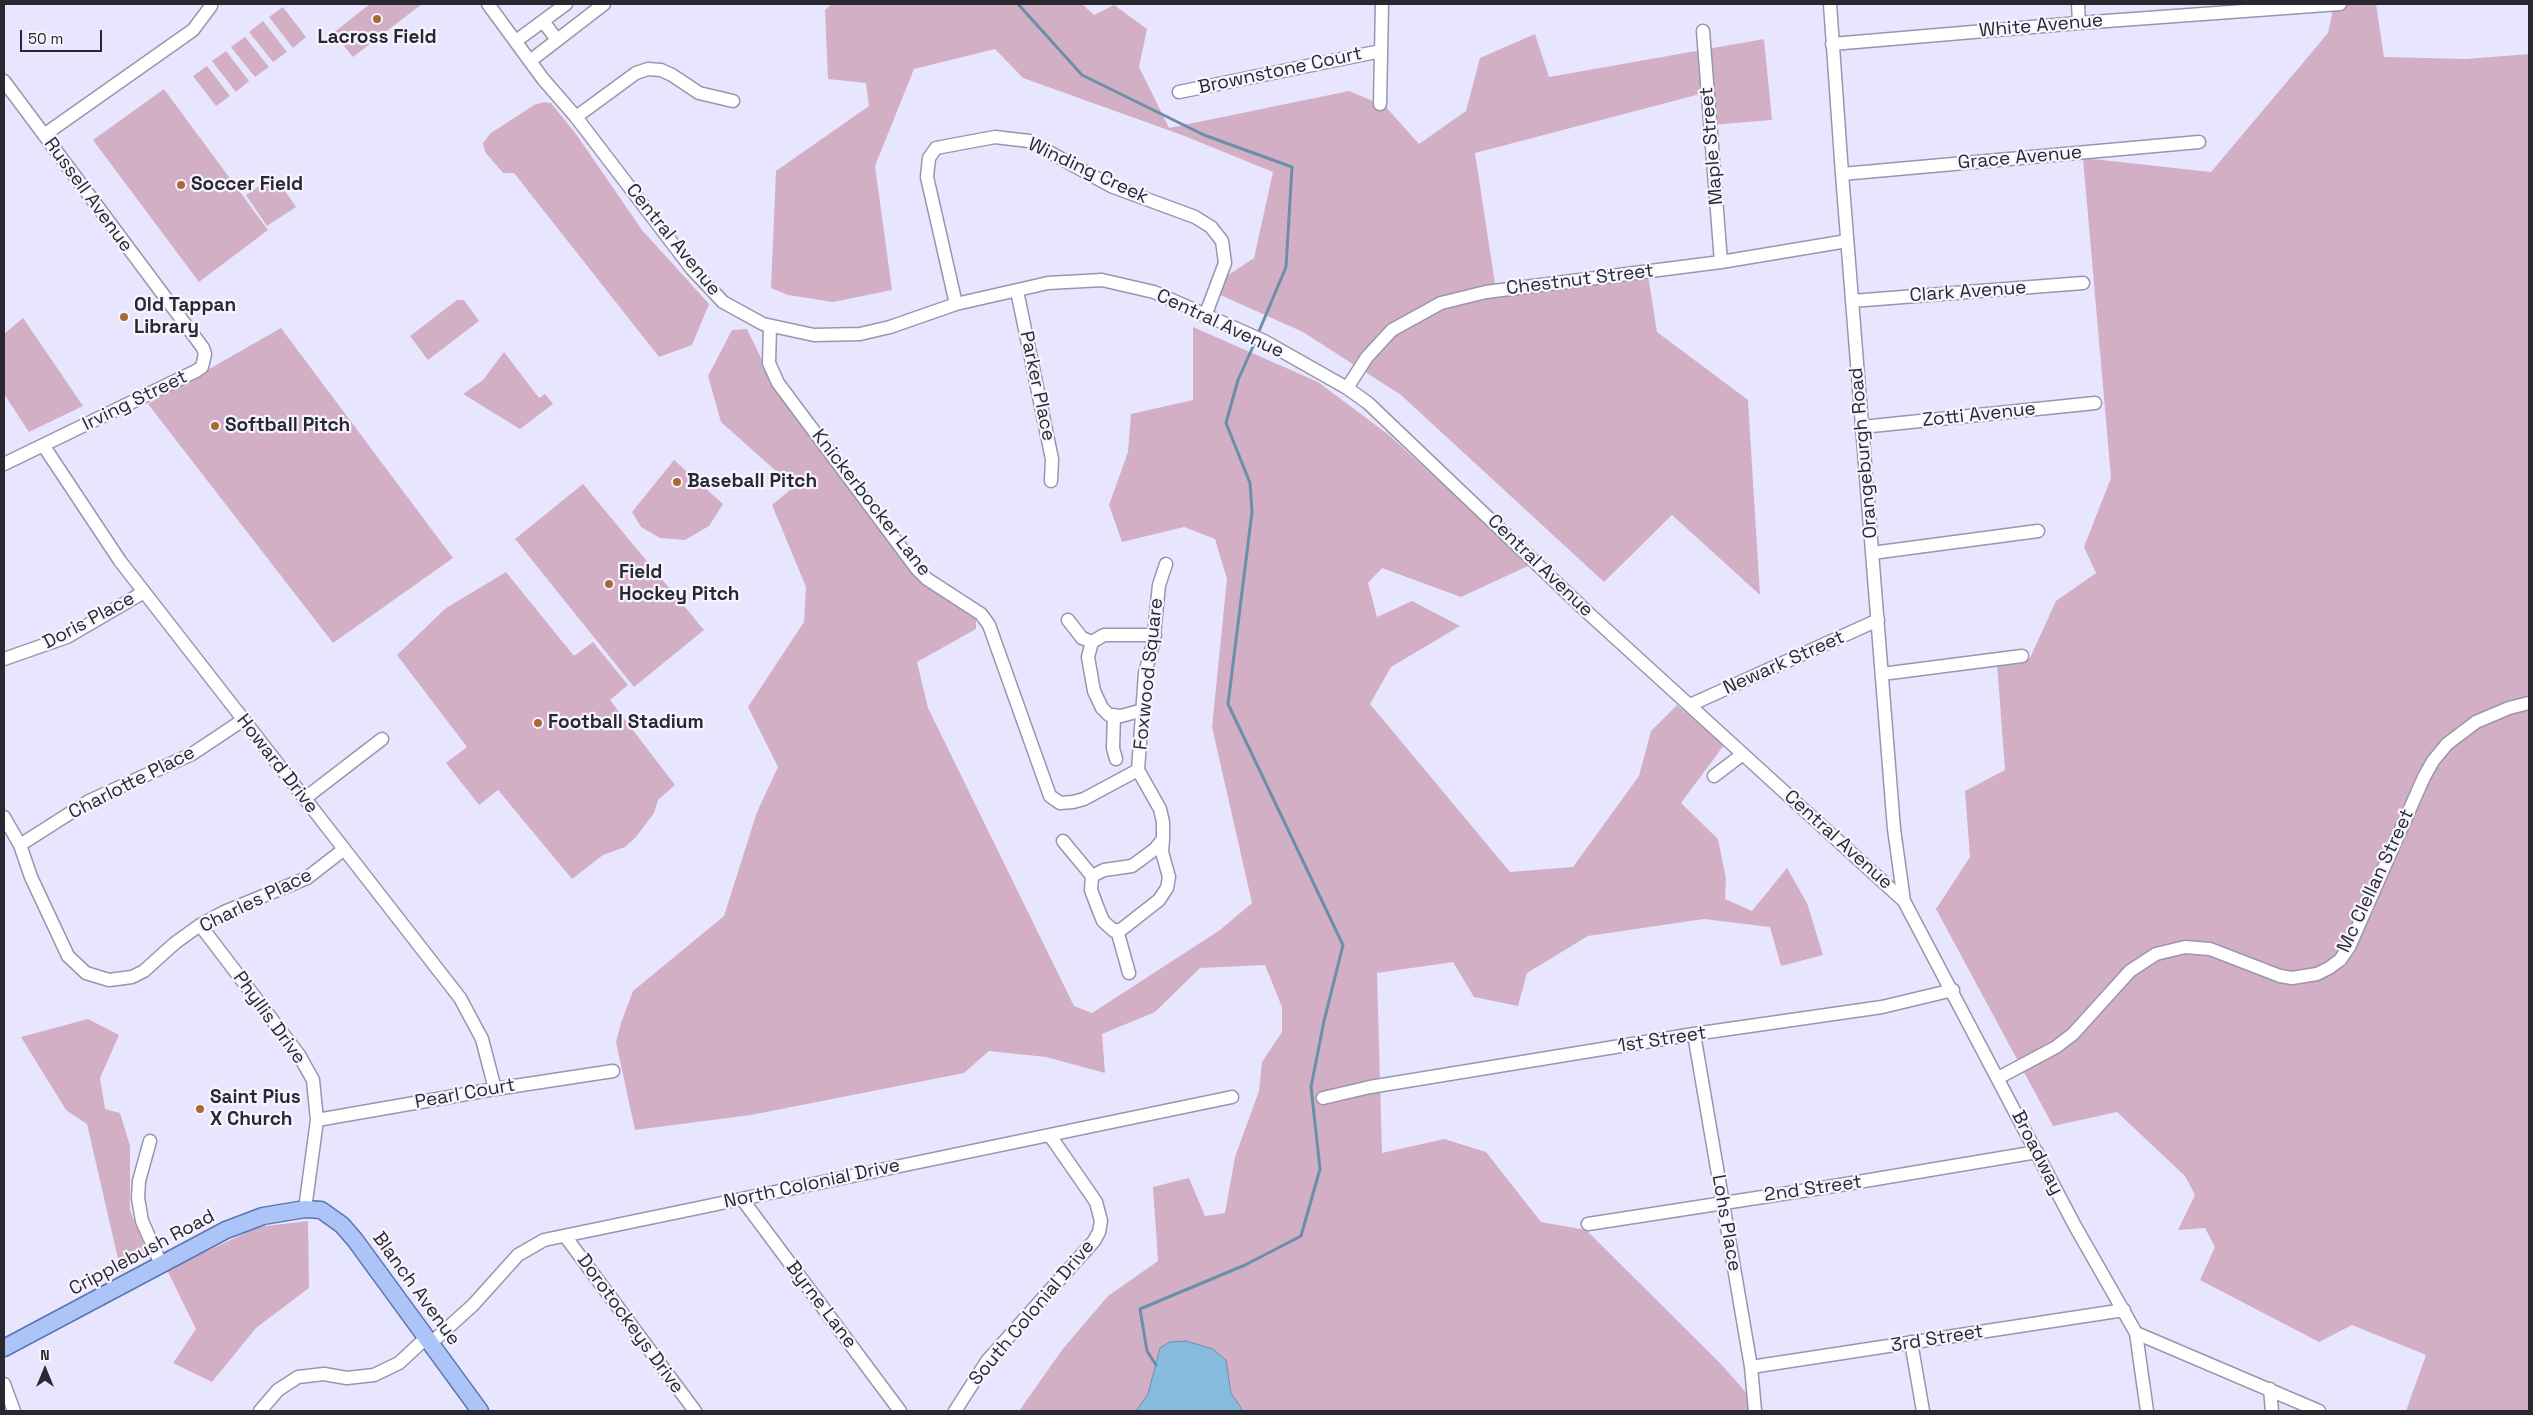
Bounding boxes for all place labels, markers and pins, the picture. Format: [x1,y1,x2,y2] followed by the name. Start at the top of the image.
[371,13,383,25] marker: Lacross Field
[317,27,437,49] place label: Lacross Field
[191,174,303,196] place label: Soccer Field
[175,179,187,191] marker: Soccer Field
[134,295,236,339] place label: Old Tappan Library
[118,311,130,323] marker: Old Tappan Library
[225,415,350,437] place label: Softball Pitch
[209,420,221,432] marker: Softball Pitch
[687,471,817,493] place label: Baseball Pitch
[671,476,683,488] marker: Baseball Pitch
[619,562,740,606] place label: Field Hockey Pitch
[603,578,615,590] marker: Field Hockey Pitch
[548,712,704,734] place label: Football Stadium
[532,717,544,729] marker: Football Stadium
[210,1087,301,1131] place label: Saint Pius X Church
[194,1103,206,1115] marker: Saint Pius X Church

